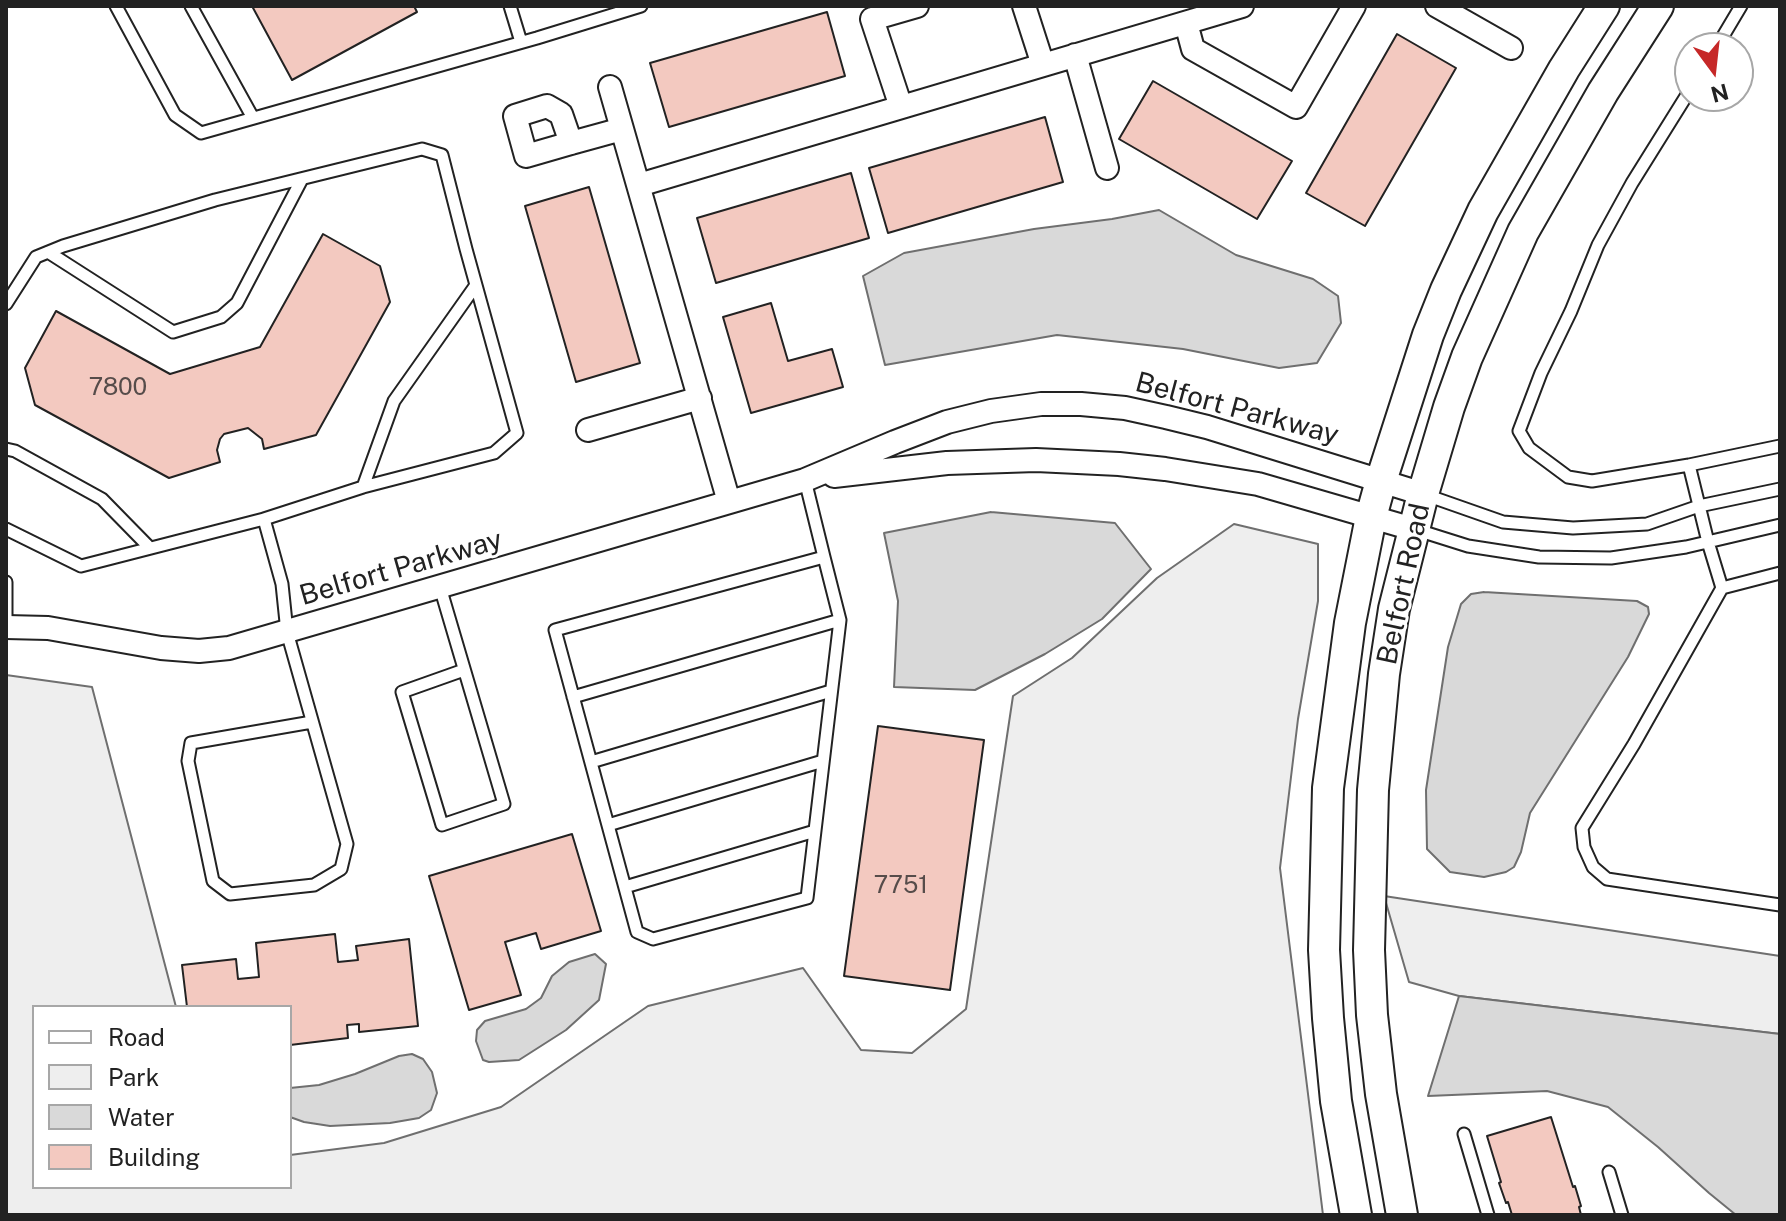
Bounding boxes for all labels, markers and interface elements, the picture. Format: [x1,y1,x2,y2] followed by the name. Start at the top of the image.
[1674,32,1754,112] north arrow
[1708,78,1731,108] text: N
[1132,366,1342,452] street label: Belfort Parkway
[89,374,147,402] house number: 7800
[1371,500,1437,668] street label: Belfort Road
[296,523,506,613] street label: Belfort Parkway
[874,872,928,900] house number: 7751
[32,1005,292,1189] legend
[108,1023,165,1051] text: Road
[108,1063,159,1091] text: Park
[108,1103,175,1131] text: Water
[108,1143,200,1171] text: Building

